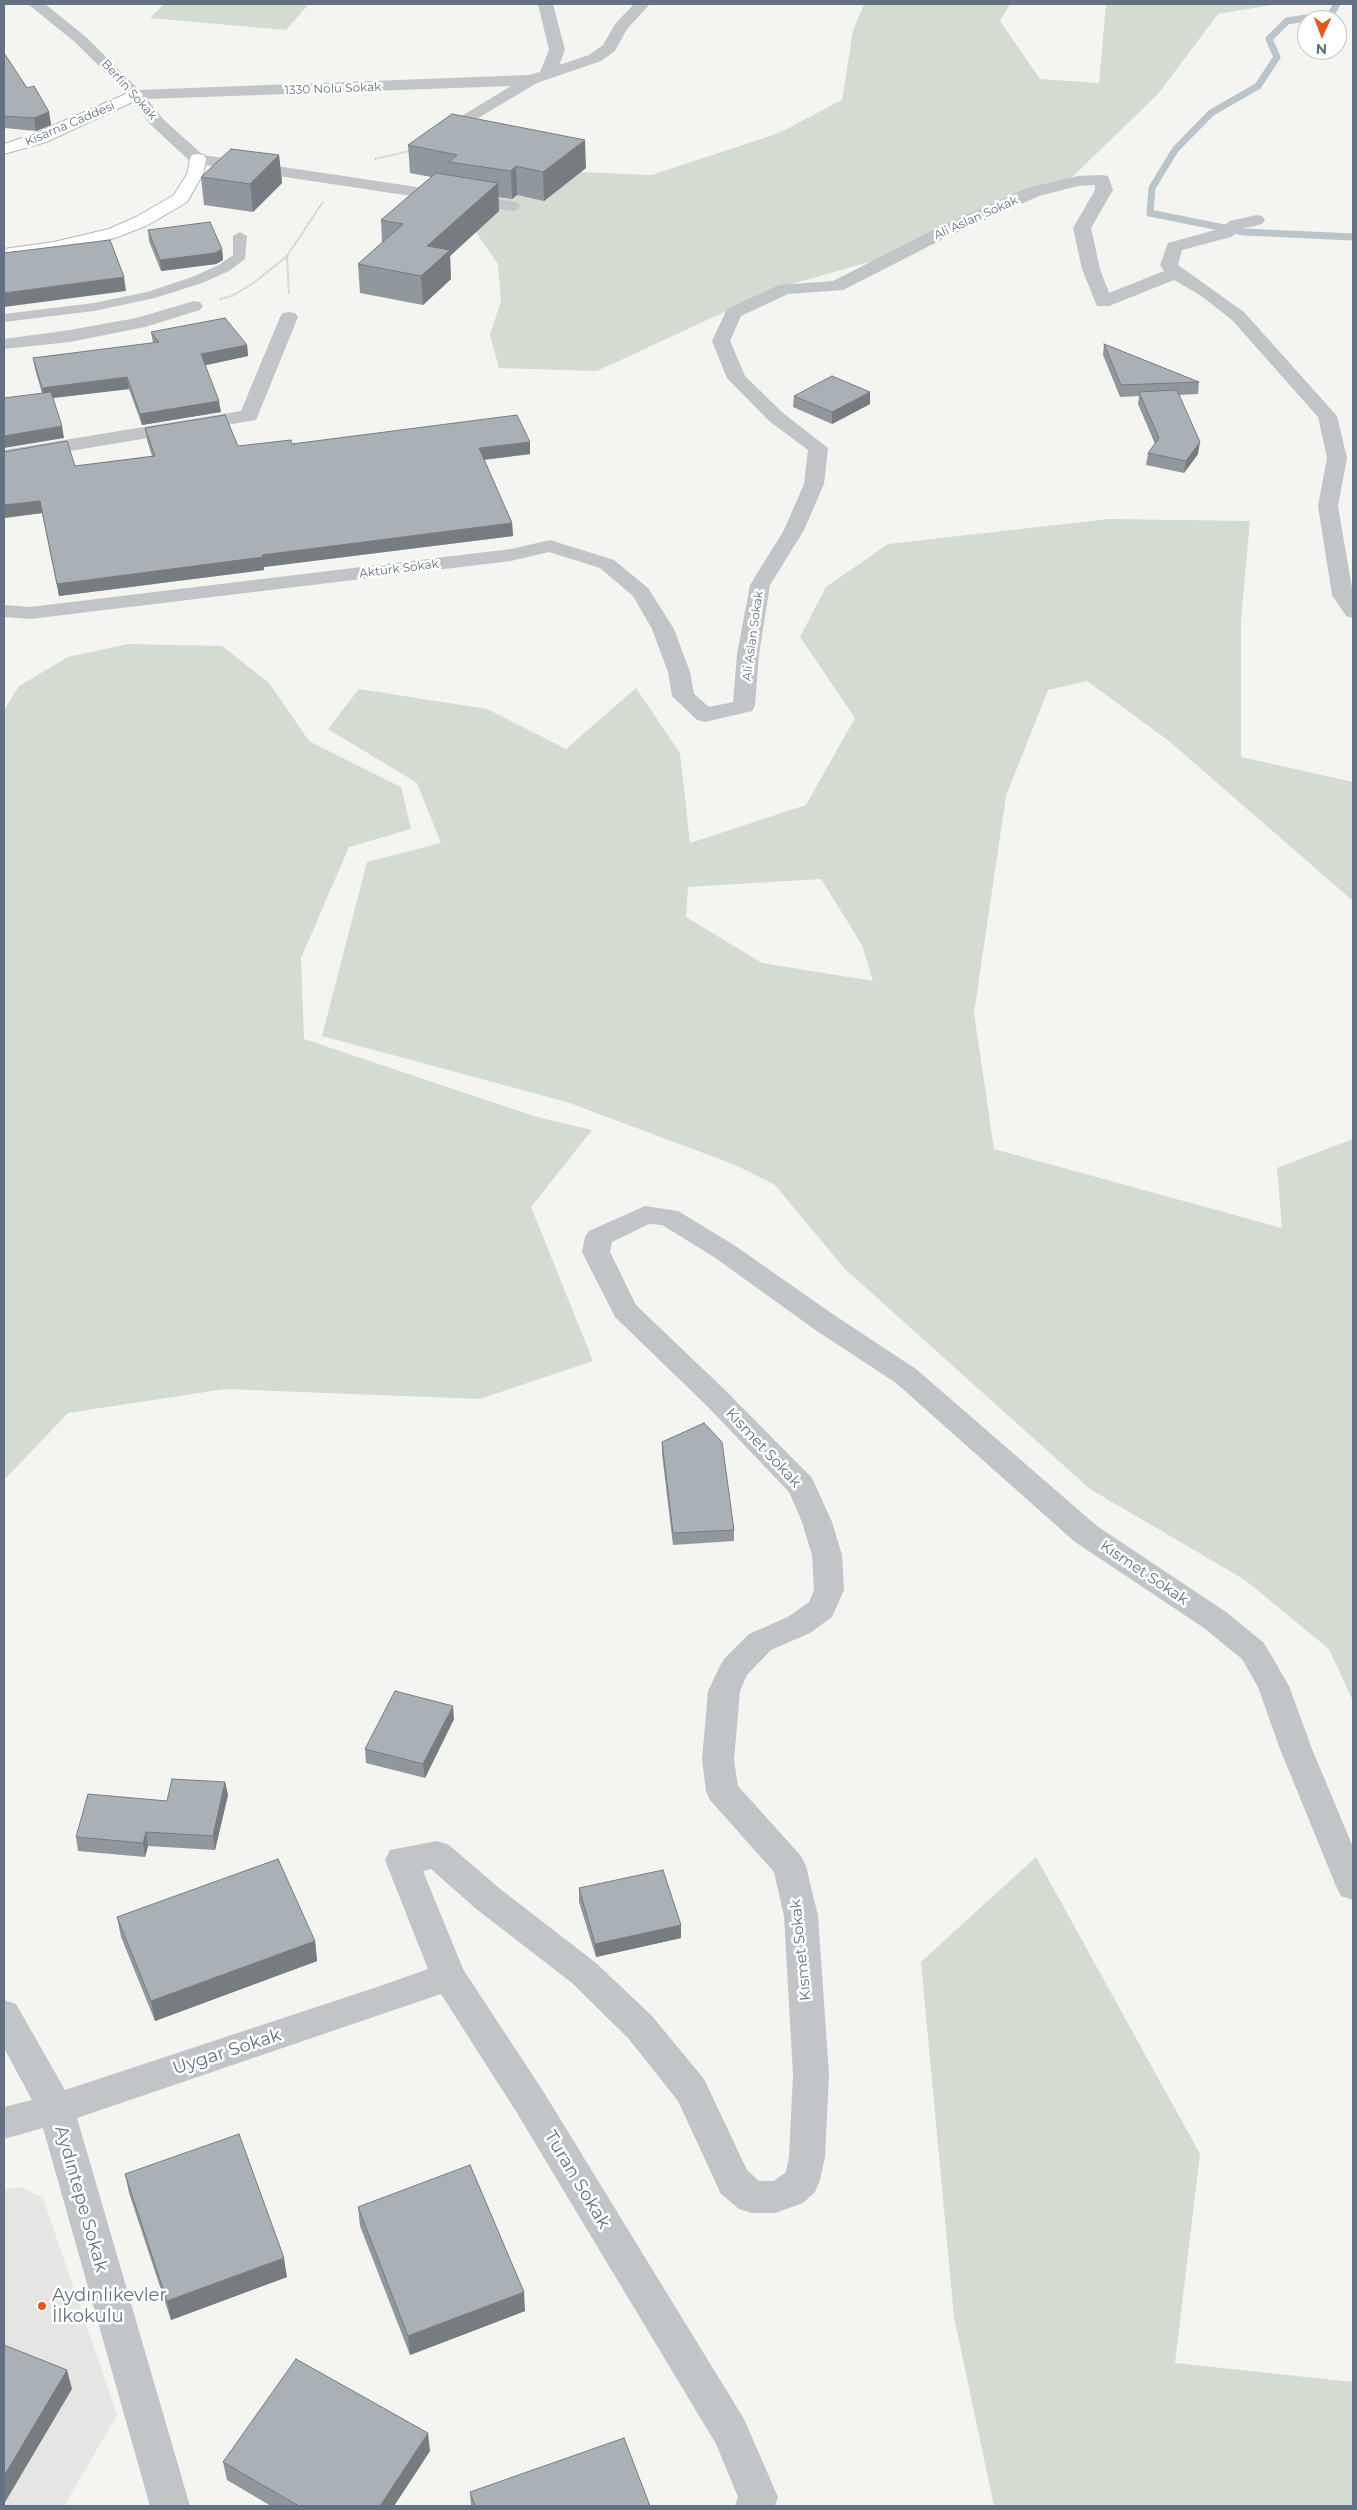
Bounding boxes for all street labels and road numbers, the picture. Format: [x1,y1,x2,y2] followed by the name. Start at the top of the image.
[98,57,160,123] street label: Berfin Sokak
[284,80,382,98] street label: 1330 Nolu Sokak
[23,99,117,149] street label: Kisarna Caddesi
[932,193,1020,243] street label: Ali Aslan Sokak
[358,557,440,581] street label: Aktürk Sokak
[740,590,766,682] street label: Ali Aslan Sokak
[722,1405,804,1491] street label: Kısmet Sokak
[1097,1537,1191,1609] street label: Kısmet Sokak
[787,1898,815,2002] street label: Kısmet Sokak
[170,2024,284,2080] street label: Uygar Sokak
[50,2123,112,2275] street label: Aydıntepe Sokak
[539,2127,615,2233] street label: Turan Sokak

